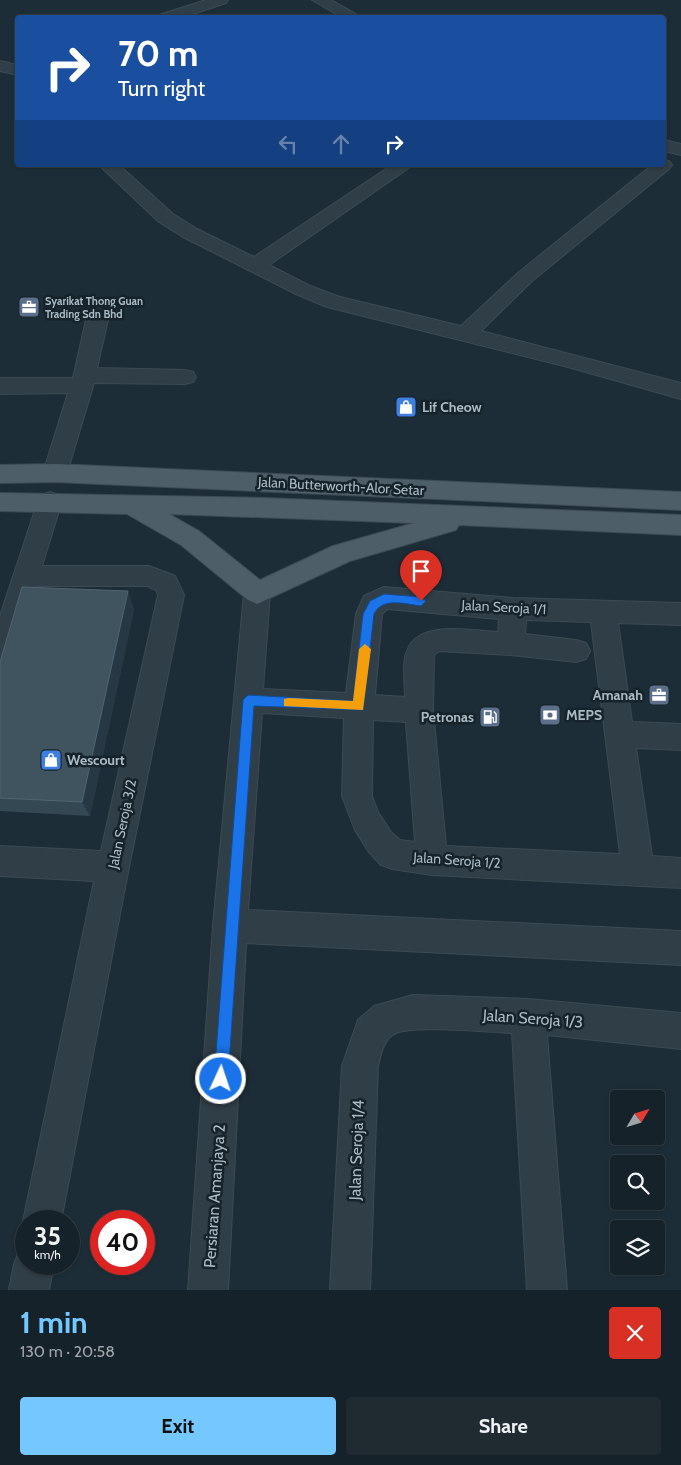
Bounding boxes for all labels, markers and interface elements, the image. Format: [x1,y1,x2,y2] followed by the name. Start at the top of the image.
[118,32,199,75] text: 70 m
[35,35,100,100] icon: right
[118,75,205,102] text: Turn right
[274,130,302,158] icon: left
[327,130,355,158] icon: ahead
[380,130,408,158] icon: right
[45,294,143,321] place label: Syarikat Thong Guan Trading Sdn Bhd
[17,295,41,319] office icon: Syarikat Thong Guan Trading Sdn Bhd
[394,395,418,419] shop icon: Lif Cheow
[422,398,483,416] place label: Lif Cheow
[256,473,425,499] street label: Jalan Butterworth-Alor Setar
[400,550,442,601] pin
[407,557,435,585] icon: arrive
[460,596,547,618] street label: Jalan Seroja 1/1
[647,683,671,707] office icon: Amanah
[593,686,643,704] place label: Amanah
[538,703,562,727] bank icon: MEPS
[478,705,502,729] fuel station icon: Petronas
[566,706,602,724] place label: MEPS
[421,708,474,726] place label: Petronas
[39,748,63,772] shop icon: Wescourt
[67,751,125,769] place label: Wescourt
[104,778,140,871] street label: Jalan Seroja 3/2
[412,848,501,872] street label: Jalan Seroja 1/2
[481,1005,584,1031] street label: Jalan Seroja 1/3
[194,1052,246,1104] position arrow
[610,1090,665,1145] north arrow
[610,1090,665,1275] map controls
[345,1099,368,1202] street label: Jalan Seroja 1/4
[200,1124,229,1269] street label: Persiaran Amanjaya 2
[610,1155,665,1210] button: search
[90,1210,155,1275] speed limit sign: 40
[610,1220,665,1275] button: layers
[34,1221,61,1251] text: 35
[34,1247,61,1262] text: km/h
[20,1304,88,1341] text: 1 min
[609,1307,661,1359] button: close
[20,1342,115,1361] text: 130 m · 20:58
[20,1397,336,1455] button: Exit
[346,1397,661,1455] button: Share

